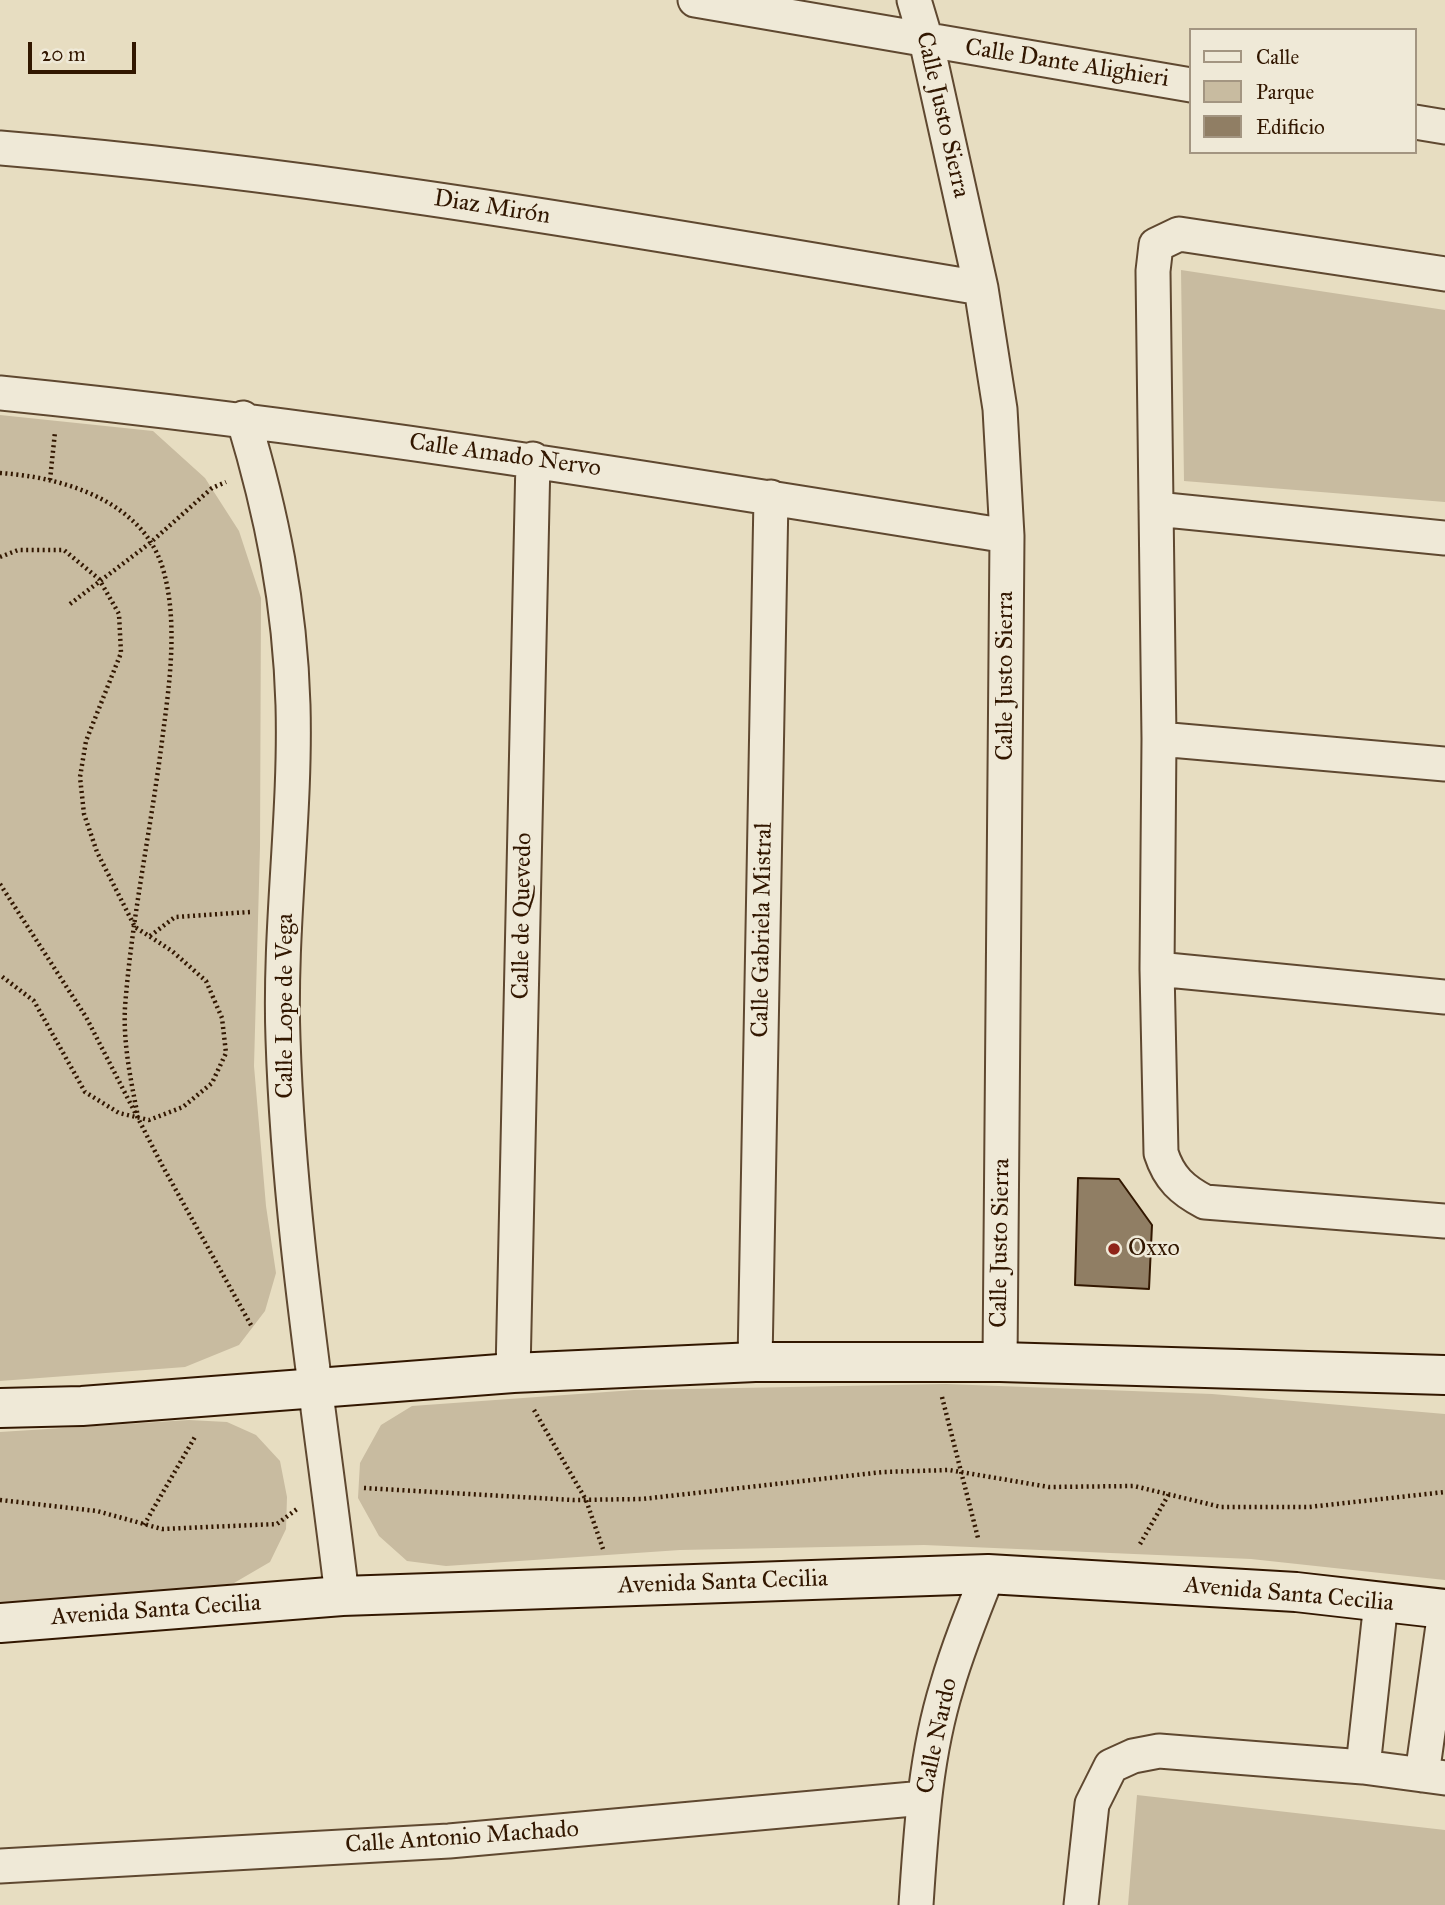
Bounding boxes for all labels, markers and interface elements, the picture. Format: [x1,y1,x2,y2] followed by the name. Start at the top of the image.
[32,28,140,72] scale bar
[1190,28,1417,154] legend
[909,29,975,201] street label: Calle Justo Sierra
[963,34,1171,94] street label: Calle Dante Alighieri
[41,41,86,67] text: 20 m
[1256,44,1299,70] text: Calle
[1256,79,1314,105] text: Parque
[1256,114,1325,140] text: Edificio
[432,185,552,231] street label: Diaz Mirón
[407,428,603,484] street label: Calle Amado Nervo
[992,591,1020,761] street label: Calle Justo Sierra
[747,822,779,1038] street label: Calle Gabriela Mistral
[507,832,539,1000] street label: Calle de Quevedo
[272,913,300,1099] street label: Calle Lope de Vega
[985,1158,1017,1328] street label: Calle Justo Sierra
[1128,1235,1180,1263] place label: Oxxo
[1106,1241,1122,1257] marker: Oxxo
[617,1565,829,1601] street label: Avenida Santa Cecilia
[1183,1571,1395,1619] street label: Avenida Santa Cecilia
[50,1589,262,1633] street label: Avenida Santa Cecilia
[912,1675,964,1797] street label: Calle Nardo
[344,1815,580,1861] street label: Calle Antonio Machado

